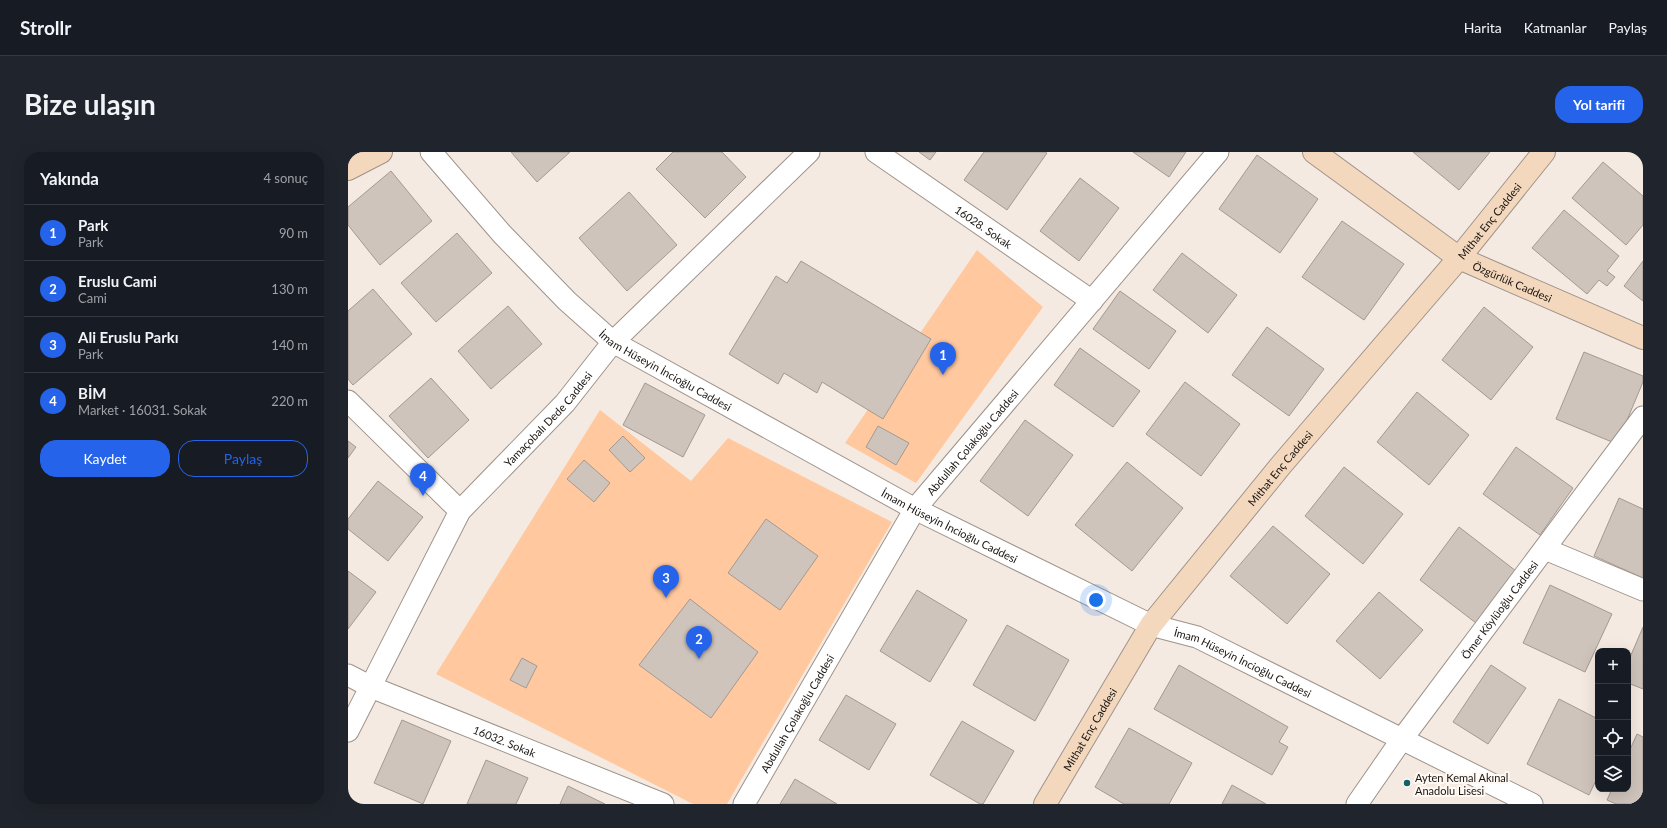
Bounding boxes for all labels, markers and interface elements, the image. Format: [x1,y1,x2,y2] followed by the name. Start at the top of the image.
[20,16,71,39] text: Strollr
[1464,19,1502,36] text: Harita
[1524,19,1586,36] text: Katmanlar
[1608,19,1647,36] text: Paylaş
[1555,86,1643,123] button: Yol tarifi
[24,87,156,121] text: Bize ulaşın
[40,168,99,189] text: Yakında
[263,170,308,186] text: 4 sonuç
[1454,180,1524,261] street label: Mithat Enç Caddesi
[953,202,1015,251] street label: 16028. Sokak
[78,216,108,234] text: Park
[49,225,57,241] text: 1
[279,225,308,241] text: 90 m
[78,234,103,250] text: Park
[1471,258,1554,304] street label: Özgürlük Caddesi
[78,272,157,290] text: Eruslu Cami
[49,281,57,297] text: 2
[271,281,308,297] text: 130 m
[78,290,107,306] text: Cami
[597,327,734,413] street label: İmam Hüseyin İncioğlu Caddesi
[78,328,179,346] text: Ali Eruslu Parkı
[49,337,57,353] text: 3
[271,337,308,353] text: 140 m
[930,342,956,375] pin: 1
[78,346,103,362] text: Park
[501,368,594,469] street label: Yamaçobalı Dede Caddesi
[78,384,107,402] text: BİM
[924,386,1021,497] street label: Abdullah Çolakoğlu Caddesi
[49,393,57,409] text: 4
[271,393,308,409] text: 220 m
[78,402,207,418] text: Market · 16031. Sokak
[1244,427,1315,508] street label: Mithat Enç Caddesi
[40,440,170,477] button: Kaydet
[178,440,308,477] button: Paylaş
[410,463,436,496] pin: 4
[880,485,1020,565] street label: İmam Hüseyin İncioğlu Caddesi
[1458,557,1540,661] street label: Ömer Köylüoğlu Caddesi
[653,565,679,598] pin: 3
[1086,590,1106,610] your location
[1173,625,1314,700] street label: İmam Hüseyin İncioğlu Caddesi
[686,626,712,659] pin: 2
[1595,648,1631,792] map controls
[1595,648,1631,684] button: +
[757,651,836,775] street label: Abdullah Çolakoğlu Caddesi
[1595,684,1631,720] button: −
[1060,685,1119,773] street label: Mithat Enç Caddesi
[1595,720,1631,756] button: locate
[472,722,538,759] street label: 16032. Sokak
[1595,756,1631,792] button: layers
[1415,771,1508,797] place label: Ayten Kemal Akınal Anadolu Lisesi
[1402,778,1412,788] marker: Ayten Kemal Akınal Anadolu Lisesi

